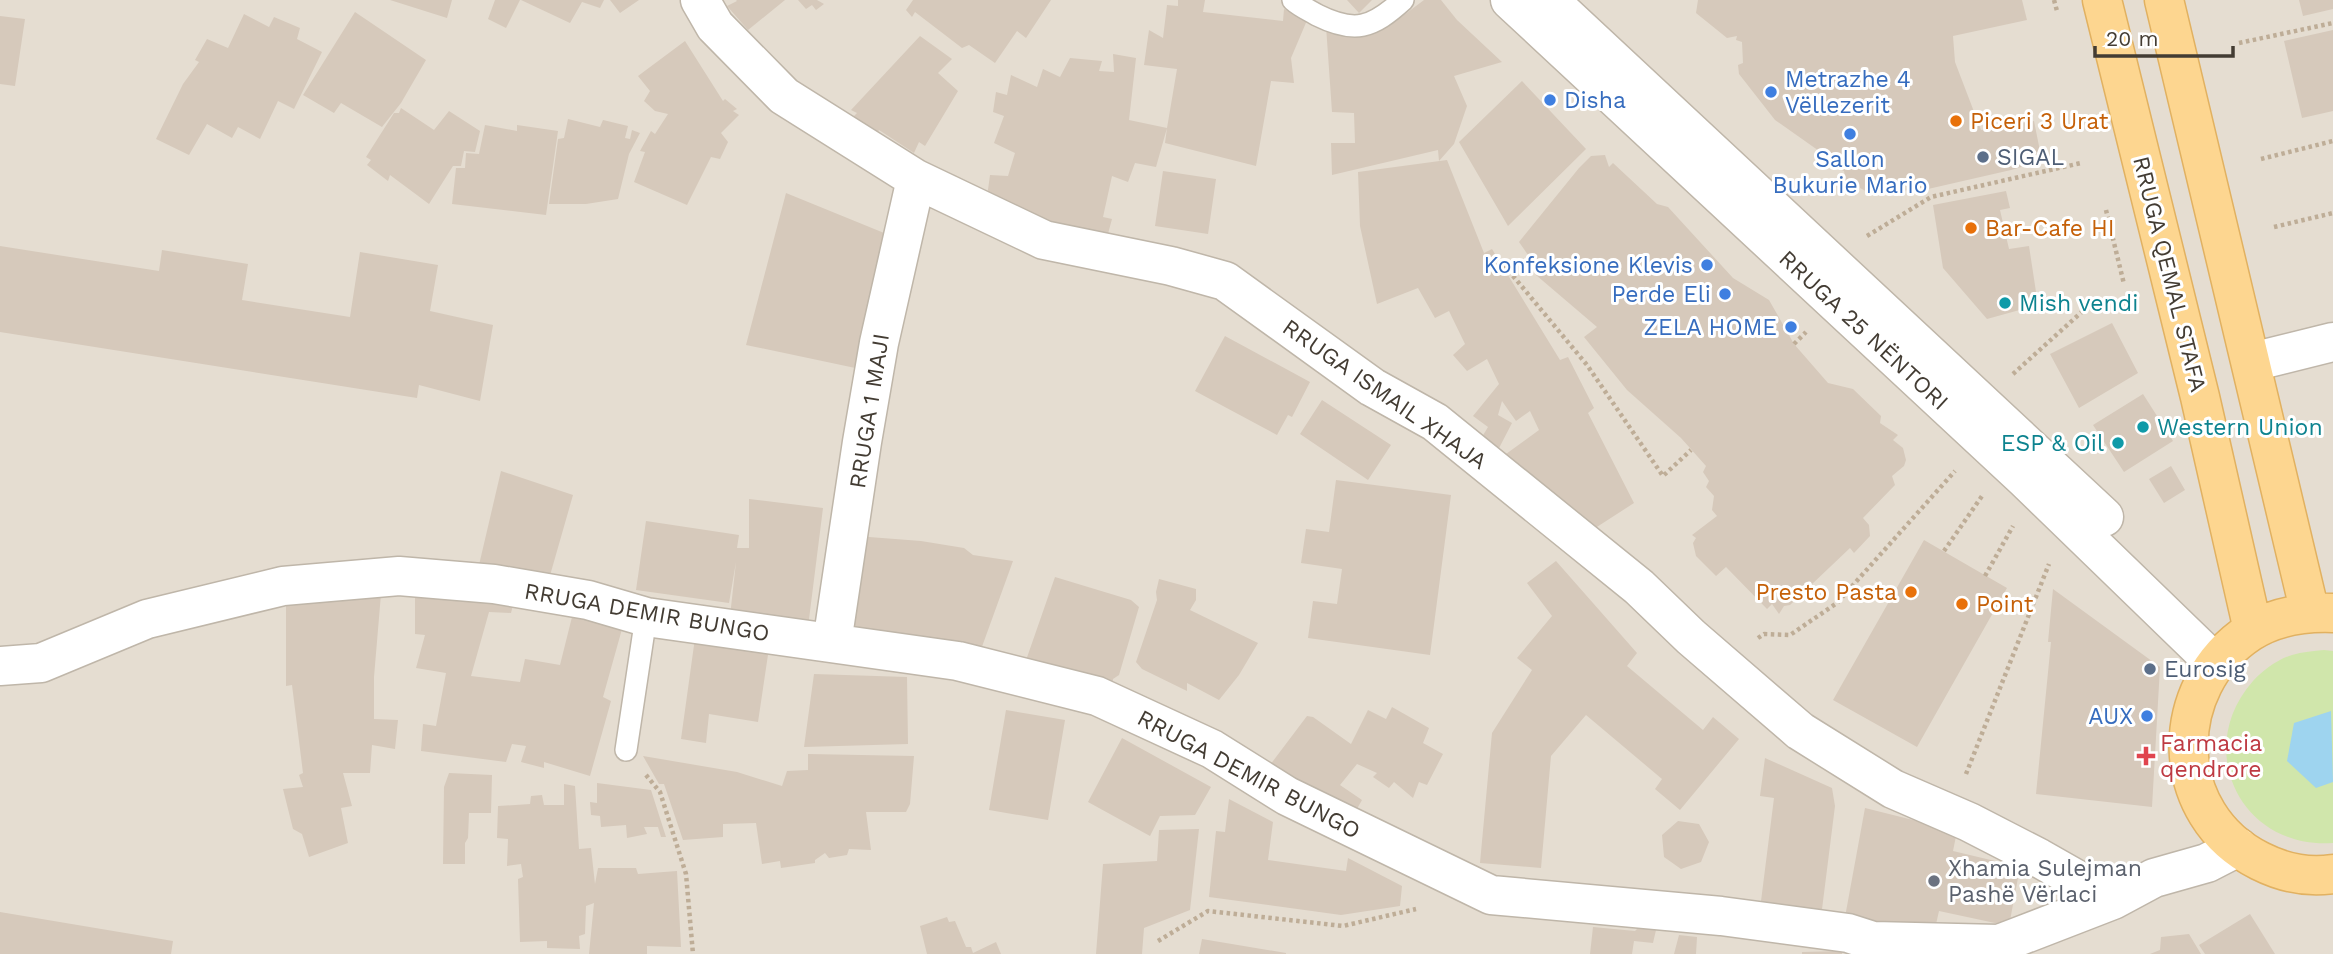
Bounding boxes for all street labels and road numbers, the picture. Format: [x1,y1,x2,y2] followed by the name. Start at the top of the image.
[2127,153,2212,395] street label: RRUGA QEMAL STAFA
[1773,245,1954,416] street label: RRUGA 25 NËNTORI
[1277,314,1492,475] street label: RRUGA ISMAIL XHAJA
[844,332,895,491] street label: RRUGA 1 MAJI
[522,578,772,647] street label: RRUGA DEMIR BUNGO
[1133,704,1365,845] street label: RRUGA DEMIR BUNGO

